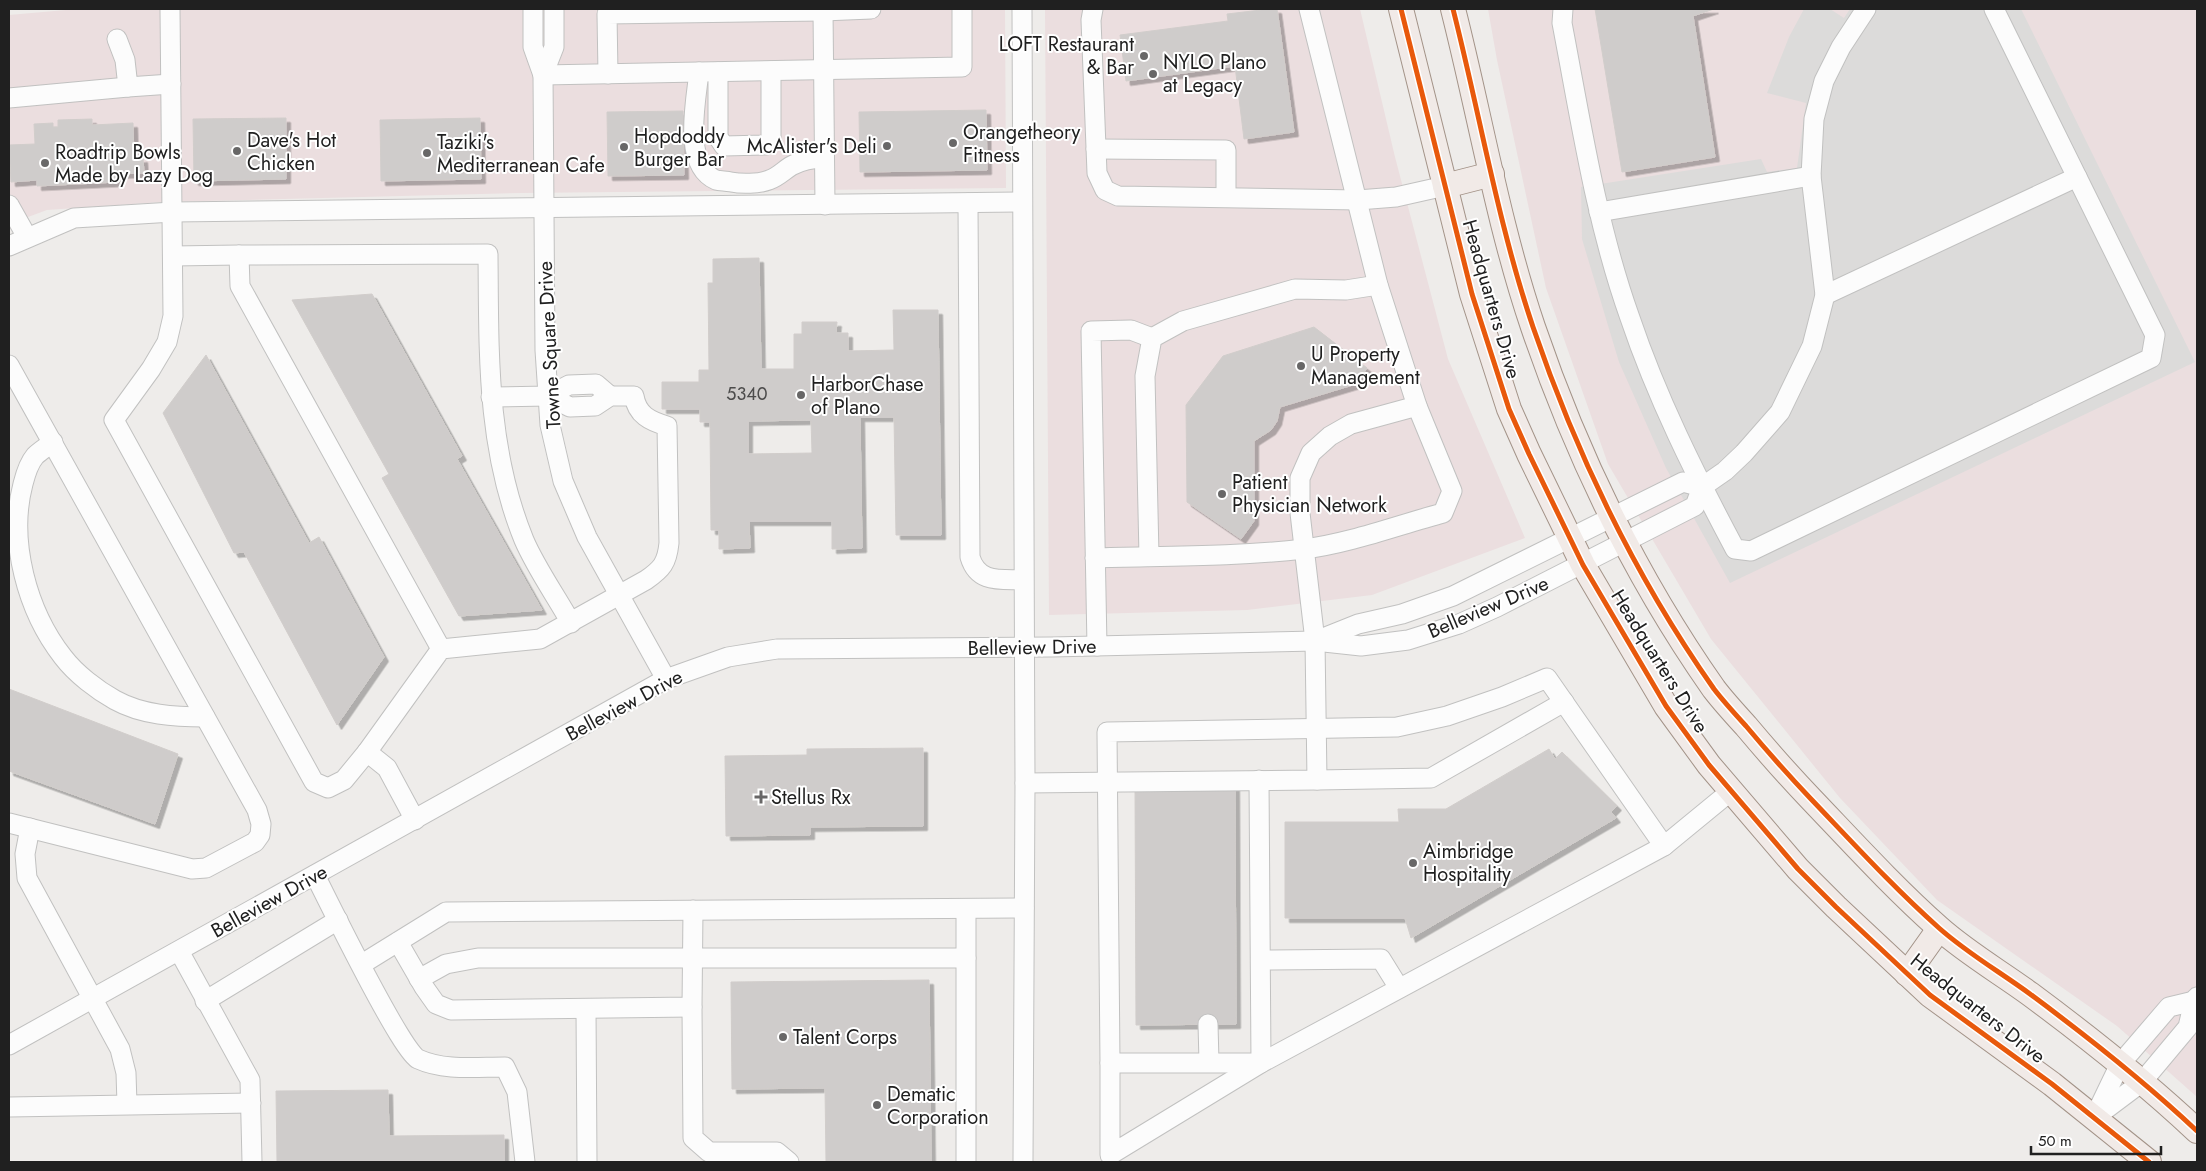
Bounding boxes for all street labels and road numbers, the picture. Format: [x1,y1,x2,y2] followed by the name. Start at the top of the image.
[1455,216,1528,382] street label: Headquarters Drive
[531,260,568,430] street label: Towne Square Drive
[1423,569,1553,646] street label: Belleview Drive
[1604,584,1715,739] street label: Headquarters Drive
[967,632,1097,663] street label: Belleview Drive
[561,662,688,748] street label: Belleview Drive
[206,858,333,945] street label: Belleview Drive
[1904,946,2051,1070] street label: Headquarters Drive

